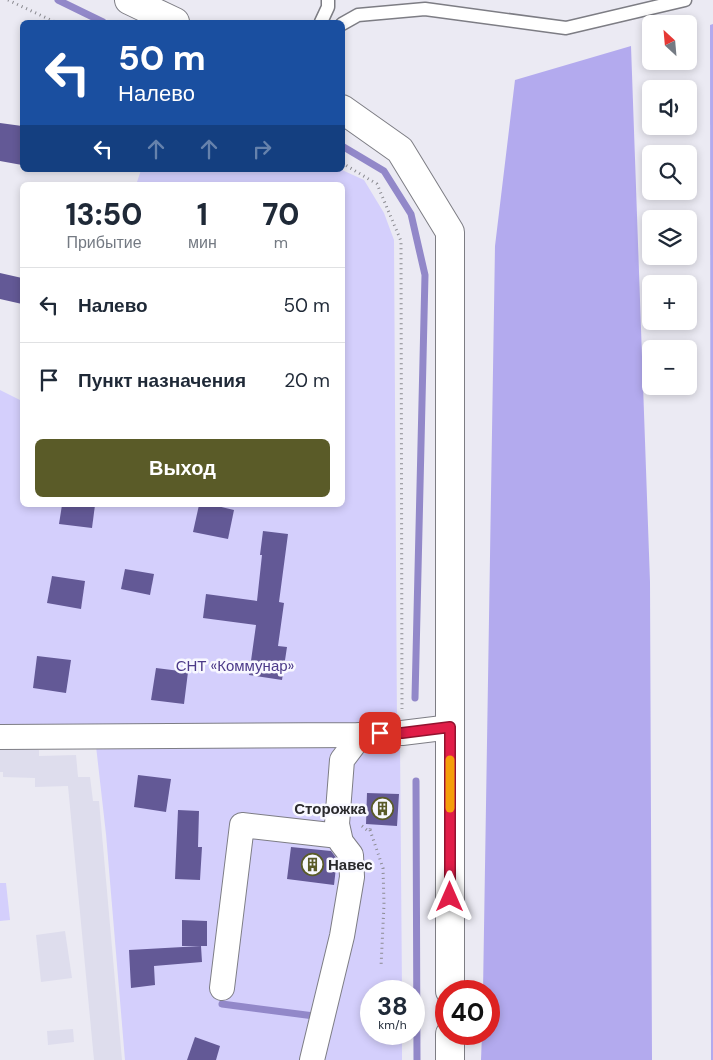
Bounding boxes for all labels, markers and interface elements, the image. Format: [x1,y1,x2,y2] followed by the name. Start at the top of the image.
[642,15,698,70] north arrow
[642,15,697,395] map controls
[118,35,206,81] text: 50 m
[35,40,100,105] icon: left
[118,79,195,108] text: Налево
[642,80,697,135] button: sound
[89,135,117,163] icon: left
[142,135,170,163] icon: ahead
[195,135,223,163] icon: ahead
[248,135,276,163] icon: right
[642,145,697,200] button: search
[66,195,142,234] text: 13:50
[197,195,208,234] text: 1
[262,195,299,234] text: 70
[642,210,697,265] button: layers
[66,232,142,253] text: Прибытие
[188,232,217,253] text: мин
[274,232,288,253] text: m
[642,275,697,330] button: +
[35,291,63,319] icon: left
[78,293,148,318] text: Налево
[283,293,330,318] text: 50 m
[642,340,697,395] button: −
[35,366,63,394] icon: arrive
[78,368,246,393] text: Пункт назначения
[284,368,330,393] text: 20 m
[35,439,330,497] button: Выход
[176,656,295,676] park label: СНТ «Коммунар»
[359,712,401,754] pin
[366,719,394,747] icon: arrive
[370,797,394,821] building icon: Сторожка
[294,799,367,819] place label: Сторожка
[300,853,324,877] building icon: Навес
[328,855,373,875] place label: Навес
[423,870,475,922] position arrow
[435,980,500,1045] speed limit sign: 40
[377,990,408,1023] text: 38
[378,1017,407,1033] text: km/h

